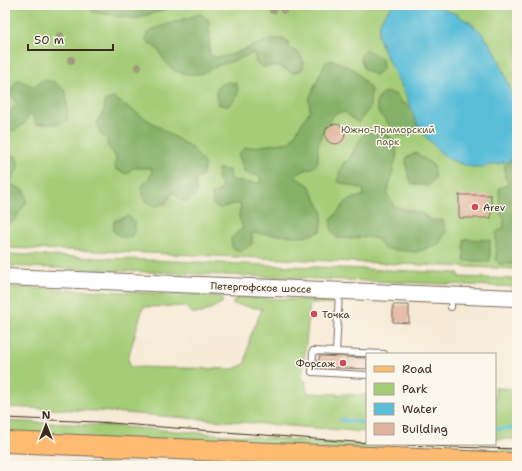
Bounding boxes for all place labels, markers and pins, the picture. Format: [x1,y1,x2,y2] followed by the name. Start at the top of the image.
[483,201,506,214] place label: Arev
[470,202,480,212] marker: Arev
[322,308,351,321] place label: Точка
[309,309,319,319] marker: Точка
[296,357,336,370] place label: Форсаж
[338,358,348,368] marker: Форсаж

